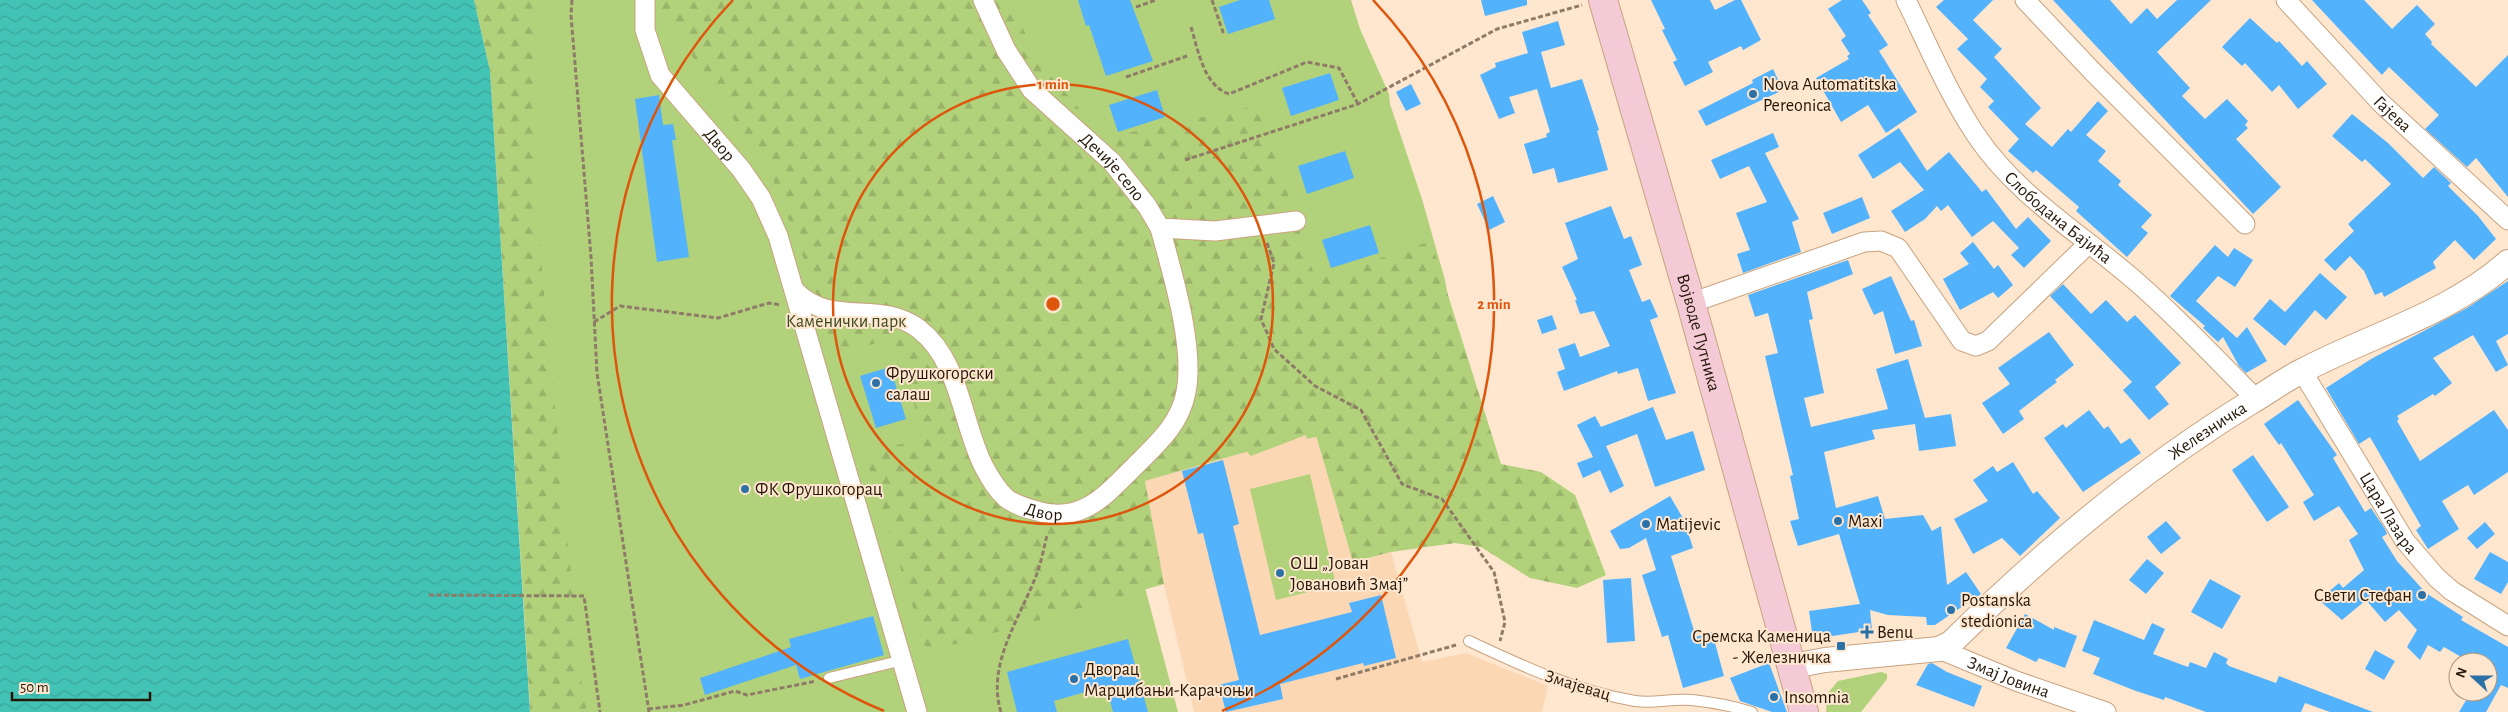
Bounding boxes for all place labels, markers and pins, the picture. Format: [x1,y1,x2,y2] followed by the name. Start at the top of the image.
[1763,76,1897,115] place label: Nova Automatitska Pereonica
[1747,88,1759,100] marker: Nova Automatitska Pereonica
[1044,295,1062,313] centre of rings
[886,365,994,404] place label: Фрушкогорски салаш
[870,377,882,389] marker: Фрушкогорски салаш
[755,481,883,499] place label: ФК Фрушкогорац
[739,483,751,495] marker: ФК Фрушкогорац
[1848,513,1883,531] place label: Maxi
[1832,515,1844,527] marker: Maxi
[1656,516,1720,534] place label: Matijevic
[1640,518,1652,530] marker: Matijevic
[1290,555,1408,594] place label: ОШ „Јован Јовановић Змај”
[1274,567,1286,579] marker: ОШ „Јован Јовановић Змај”
[2314,587,2412,605] place label: Свети Стефан
[2416,589,2428,601] marker: Свети Стефан
[1961,592,2033,631] place label: Postanska stedionica
[1945,604,1957,616] marker: Postanska stedionica
[1877,624,1913,642] place label: Benu
[1861,626,1873,638] marker: Benu
[1692,628,1831,667] place label: Сремска Каменица - Железничка
[1835,640,1847,652] marker: Сремска Каменица - Железничка
[1084,661,1254,700] place label: Дворац Марцибањи-Карачоњи
[1068,673,1080,685] marker: Дворац Марцибањи-Карачоњи
[1784,689,1849,707] place label: Insomnia
[1768,691,1780,703] marker: Insomnia

